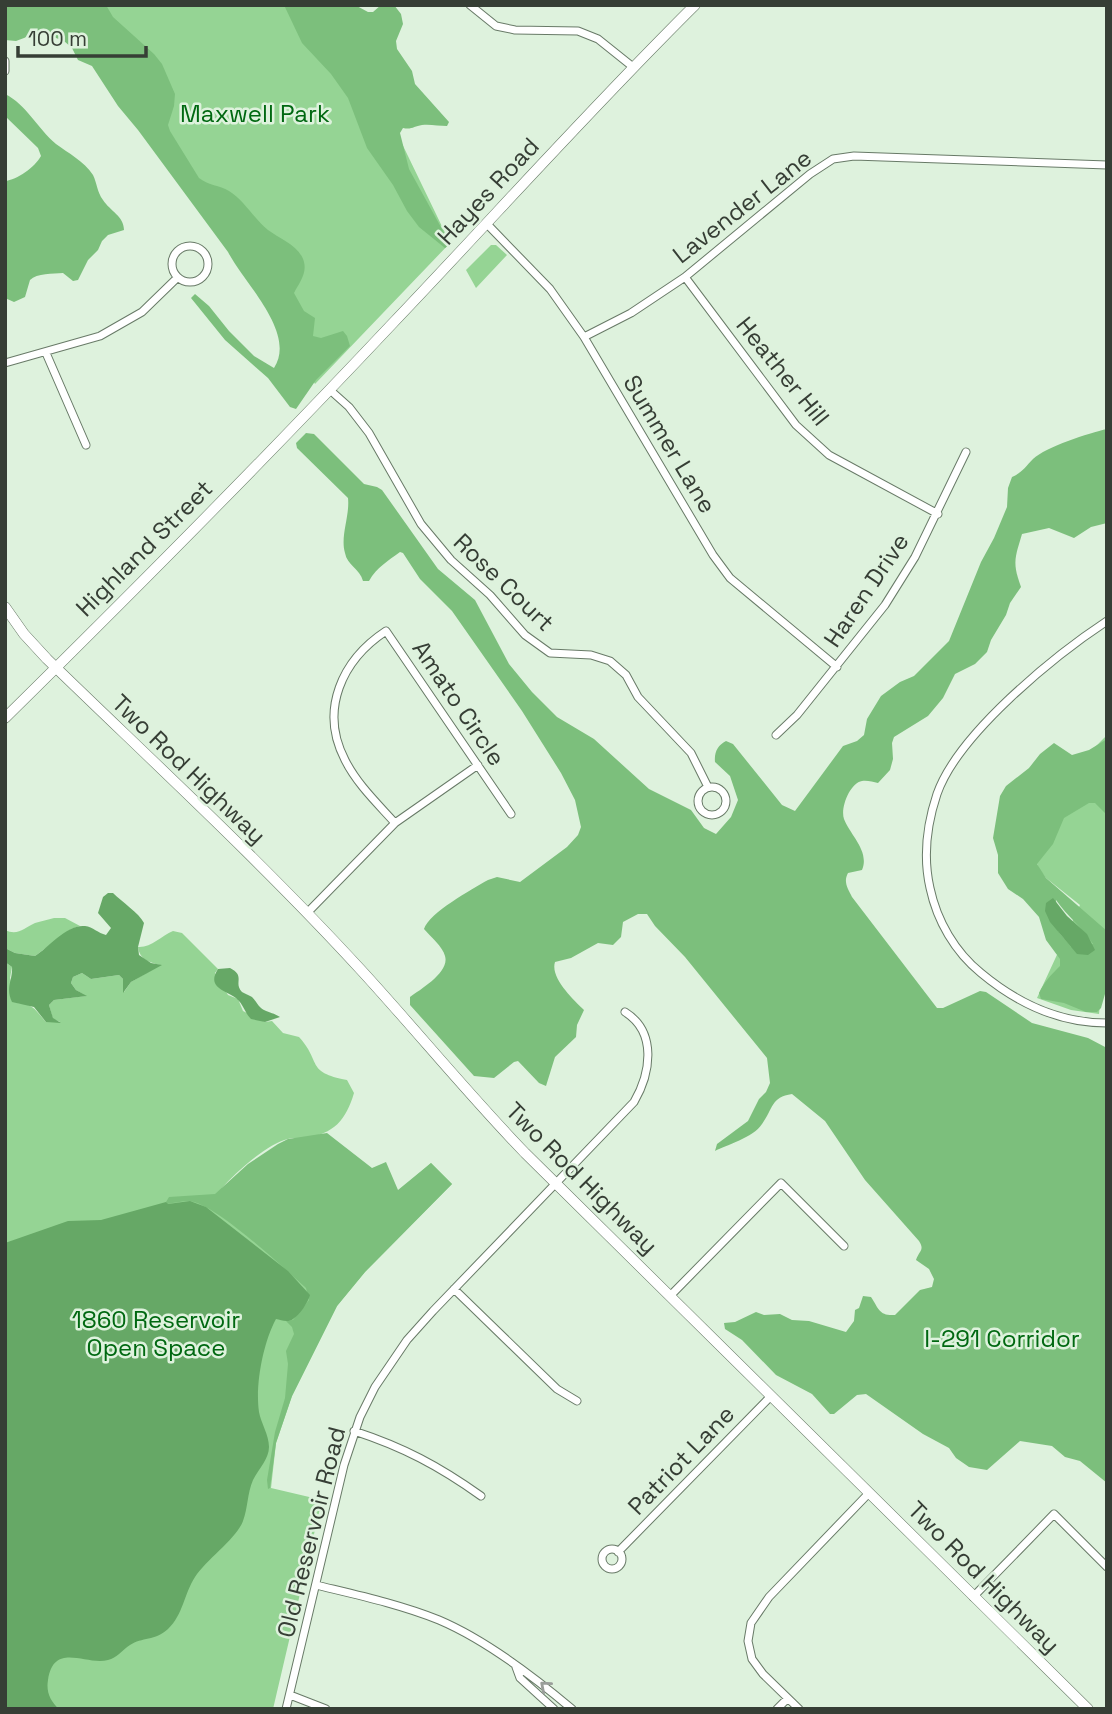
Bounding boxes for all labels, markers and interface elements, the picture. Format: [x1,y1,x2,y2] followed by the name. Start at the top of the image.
[18,14,145,58] scale bar
[28,25,87,52] text: 100 m
[180,98,330,129] park label: Maxwell Park
[430,131,546,251] street label: Hayes Road
[666,142,818,270] street label: Lavender Lane
[730,310,836,432] street label: Heather Hill
[617,369,723,519] street label: Summer Lane
[69,473,219,623] street label: Highland Street
[447,526,561,638] street label: Rose Court
[817,527,915,653] street label: Haren Drive
[406,634,512,772] street label: Amato Circle
[105,687,273,851] street label: Two Rod Highway
[499,1095,665,1261] street label: Two Rod Highway
[72,1304,240,1363] park label: 1860 Reservoir Open Space
[924,1323,1080,1354] park label: I-291 Corridor
[621,1399,741,1521] street label: Patriot Lane
[270,1423,352,1641] street label: Old Reservoir Road
[901,1494,1067,1660] street label: Two Rod Highway
[540,1682,553,1694] one-way arrow

